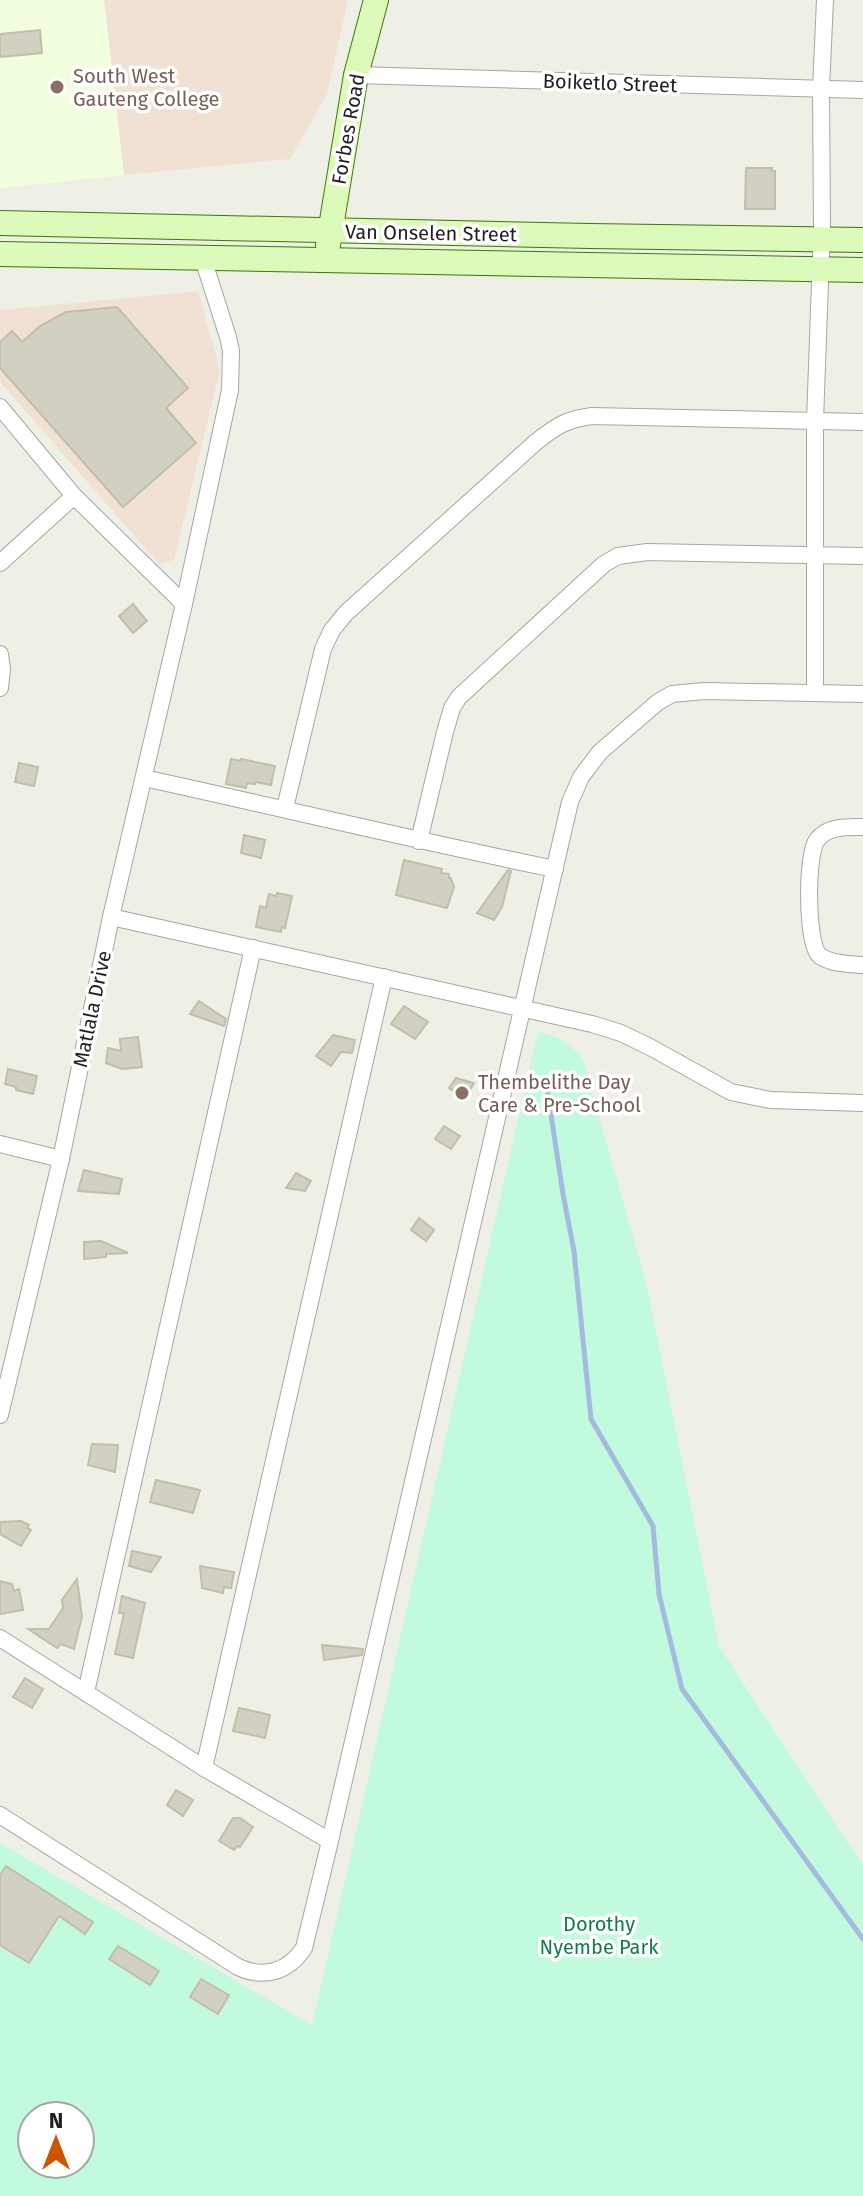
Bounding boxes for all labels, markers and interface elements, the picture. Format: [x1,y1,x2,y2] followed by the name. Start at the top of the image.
[73,64,219,111] place label: South West Gauteng College
[542,69,678,97] street label: Boiketlo Street
[326,72,370,186] street label: Forbes Road
[48,78,66,96] marker: South West Gauteng College
[345,220,518,247] street label: Van Onselen Street
[68,948,116,1070] street label: Matlala Drive
[478,1070,641,1117] place label: Thembelithe Day Care & Pre-School
[453,1084,471,1102] marker: Thembelithe Day Care & Pre-School
[540,1912,659,1959] park label: Dorothy Nyembe Park
[16,2100,96,2180] north arrow
[49,2107,63,2134] text: N

